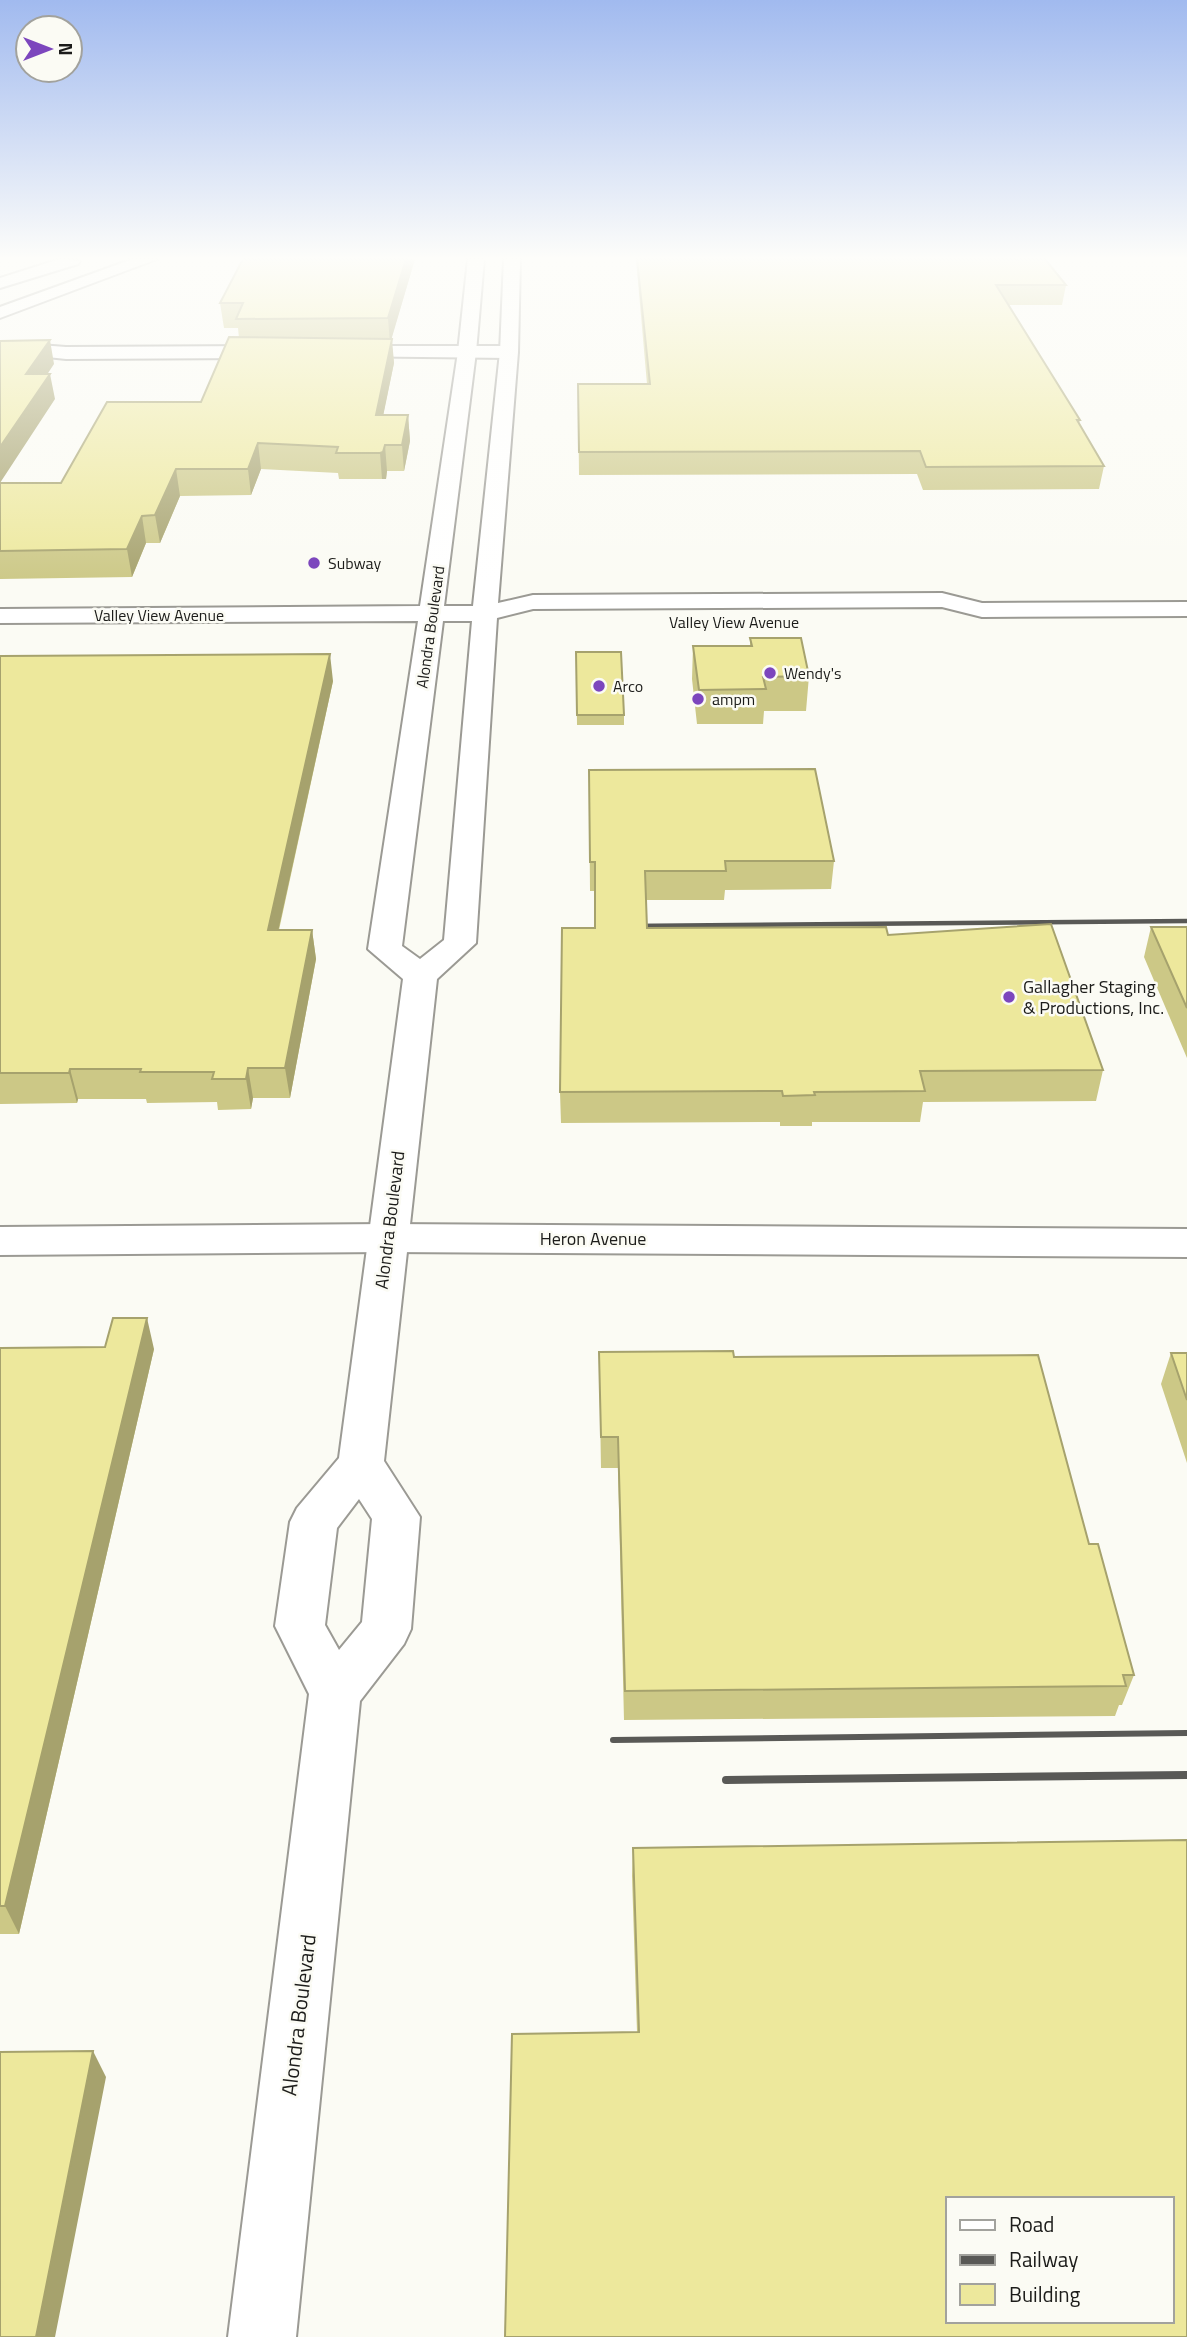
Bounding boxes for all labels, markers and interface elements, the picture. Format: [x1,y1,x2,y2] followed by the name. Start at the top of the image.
[14,14,84,84] north arrow
[52,42,81,56] text: N
[328,551,382,575] place label: Subway
[306,555,322,571] marker: Subway
[410,564,450,690] street label: Alondra Boulevard
[94,603,224,627] street label: Valley View Avenue
[669,610,799,634] street label: Valley View Avenue
[784,661,841,685] place label: Wendy's
[762,665,778,681] marker: Wendy's
[613,674,643,698] place label: Arco
[591,678,607,694] marker: Arco
[712,687,755,711] place label: ampm
[690,691,706,707] marker: ampm
[1023,973,1164,1021] place label: Gallagher Staging & Productions, Inc.
[1001,989,1017,1005] marker: Gallagher Staging & Productions, Inc.
[368,1149,411,1291] street label: Alondra Boulevard
[540,1225,646,1252] street label: Heron Avenue
[272,1932,324,2097] street label: Alondra Boulevard
[946,2197,1173,2323] legend
[1009,2208,1054,2240] text: Road
[1009,2243,1078,2275] text: Railway
[1009,2278,1081,2310] text: Building

